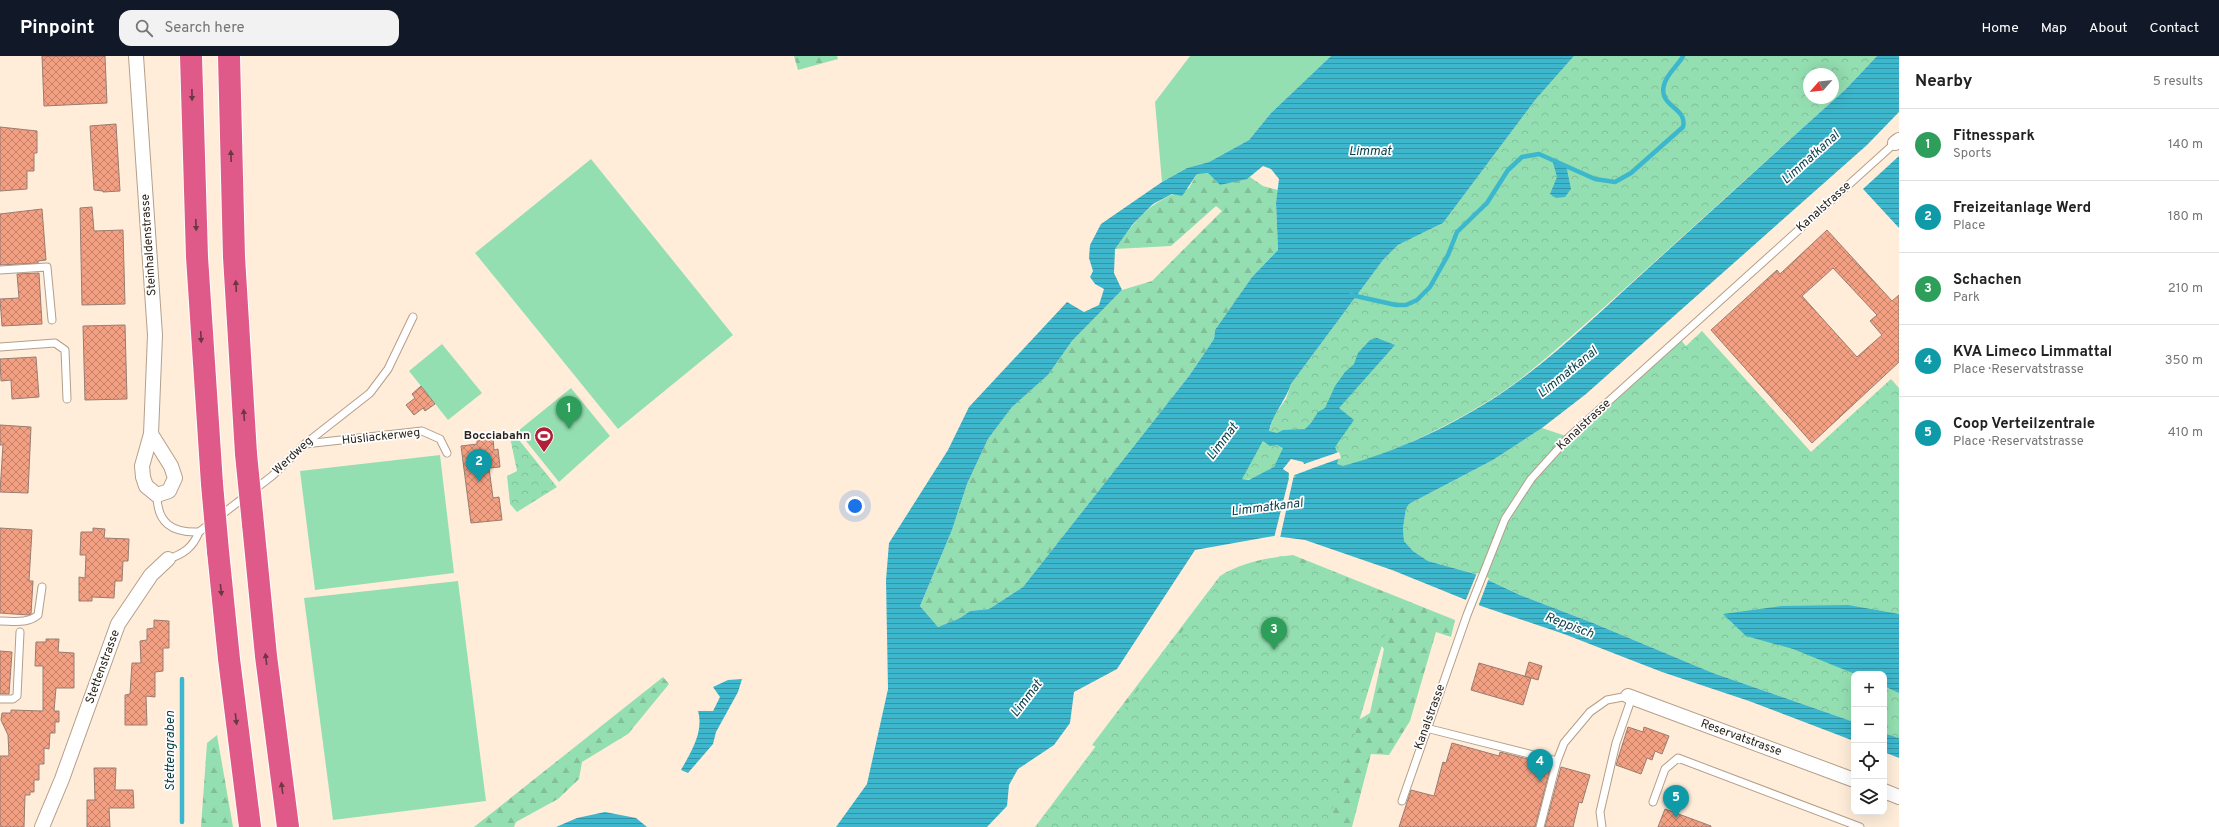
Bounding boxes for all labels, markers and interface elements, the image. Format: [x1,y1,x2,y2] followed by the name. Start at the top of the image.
[119,10,399,46] search box
[20,16,95,40] text: Pinpoint
[133,17,155,39] icon: search
[165,19,245,38] text: Search here
[1982,20,2019,37] text: Home
[2041,20,2067,37] text: Map
[2089,20,2128,37] text: About
[2150,20,2199,37] text: Contact
[1803,68,1839,104] north arrow
[1915,71,1972,93] text: Nearby
[2153,74,2203,90] text: 5 results
[189,89,195,102] one-way arrow
[1779,127,1844,188] water label: Limmatkanal
[1953,127,2035,146] text: Fitnesspark
[1925,137,1931,153] text: 1
[2168,137,2203,153] text: 140 m
[1349,144,1393,160] water label: Limmat
[1953,146,1992,162] text: Sports
[228,149,234,162] one-way arrow
[1793,178,1855,236] street label: Kanalstrasse
[137,194,161,296] street label: Steinhaldenstrasse
[1953,199,2091,218] text: Freizeitanlage Werd
[1924,209,1932,225] text: 2
[2168,209,2203,225] text: 180 m
[1953,218,1985,234] text: Place
[193,219,199,232] one-way arrow
[1953,271,2022,290] text: Schachen
[232,280,239,292] one-way arrow
[1924,281,1932,297] text: 3
[2168,281,2203,297] text: 210 m
[1953,290,1980,306] text: Park
[198,331,205,343] one-way arrow
[1953,343,2112,362] text: KVA Limeco Limmattal
[1535,344,1602,402] water label: Limmatkanal
[1924,353,1932,369] text: 4
[2165,353,2203,369] text: 350 m
[1953,362,2084,378] text: Place · Reservatstrasse
[556,396,582,429] pin: 1
[1554,396,1614,454] street label: Kanalstrasse
[240,409,247,421] one-way arrow
[1953,415,2095,434] text: Coop Verteilzentrale
[1204,419,1243,464] water label: Limmat
[341,425,421,449] street label: Hüsliackerweg
[533,425,555,453] sports icon: Bocciabahn
[1924,425,1932,441] text: 5
[2168,425,2203,441] text: 410 m
[464,428,530,444] place label: Bocciabahn
[269,433,317,479] street label: Werdweg
[1953,434,2084,450] text: Place · Reservatstrasse
[466,449,492,482] pin: 2
[845,496,865,516] your location
[1230,496,1305,520] water label: Limmatkanal
[218,584,225,596] one-way arrow
[1542,609,1596,643] water label: Reppisch
[1261,617,1287,650] pin: 3
[82,628,124,706] street label: Stettenstrasse
[263,653,269,665] one-way arrow
[1851,671,1887,815] map controls
[1851,671,1887,707] button: +
[1008,676,1047,721] water label: Limmat
[1411,682,1449,752] street label: Kanalstrasse
[1851,707,1887,743] button: −
[163,711,179,791] water label: Stettengraben
[233,713,239,725] one-way arrow
[1698,716,1784,760] street label: Reservatstrasse
[1851,743,1887,779] button: locate
[1527,749,1553,782] pin: 4
[1851,779,1887,815] button: layers
[279,782,286,794] one-way arrow
[1663,785,1689,818] pin: 5

